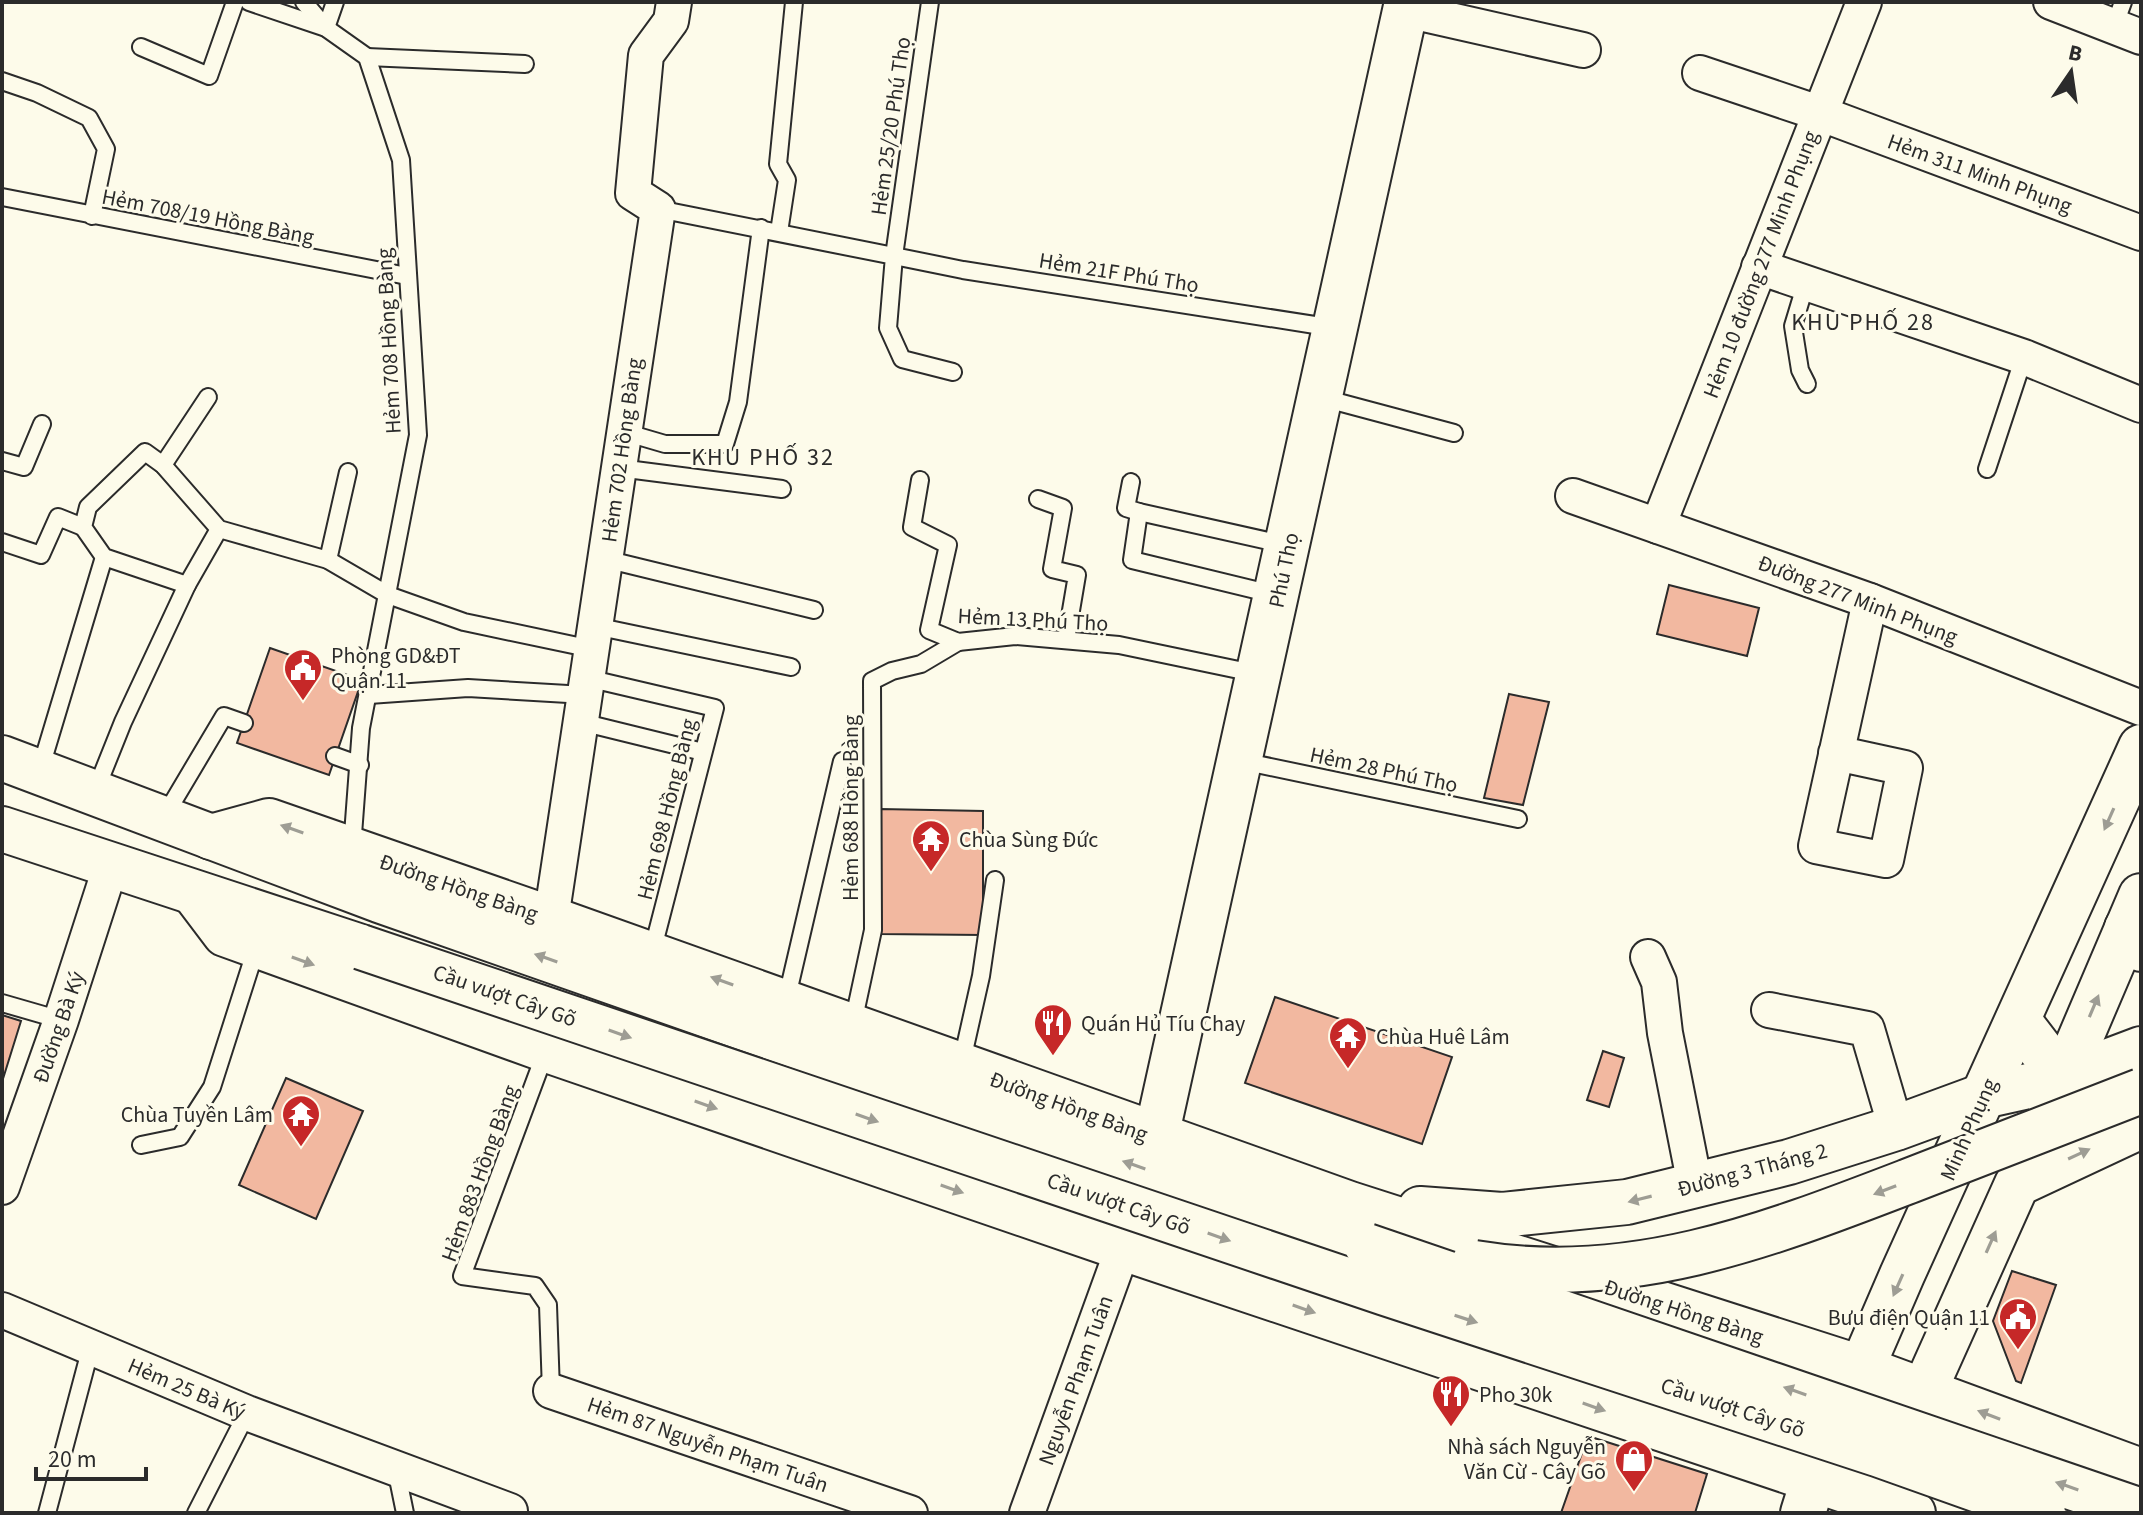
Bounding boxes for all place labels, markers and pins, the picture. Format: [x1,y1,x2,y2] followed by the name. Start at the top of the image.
[331,640,461,697] place label: Phòng GD&ĐT Quận 11
[282,647,324,702] public building icon: Phòng GD&ĐT Quận 11
[910,818,952,873] temple icon: Chùa Sùng Đức
[959,824,1098,856] place label: Chùa Sùng Đức
[1032,1002,1074,1057] restaurant icon: Quán Hủ Tíu Chay
[1081,1008,1246,1040] place label: Quán Hủ Tíu Chay
[1327,1015,1369,1070] temple icon: Chùa Huê Lâm
[1376,1021,1510,1053] place label: Chùa Huê Lâm
[280,1093,322,1148] temple icon: Chùa Tuyền Lâm
[121,1099,273,1131] place label: Chùa Tuyền Lâm
[1997,1296,2039,1351] public building icon: Bưu điện Quận 11
[1828,1302,1990,1334] place label: Bưu điện Quận 11
[1430,1373,1472,1428] restaurant icon: Pho 30k
[1479,1379,1553,1411] place label: Pho 30k
[1447,1431,1606,1488] place label: Nhà sách Nguyễn Văn Cừ - Cây Gõ
[1613,1438,1655,1493] shop icon: Nhà sách Nguyễn Văn Cừ - Cây Gõ

